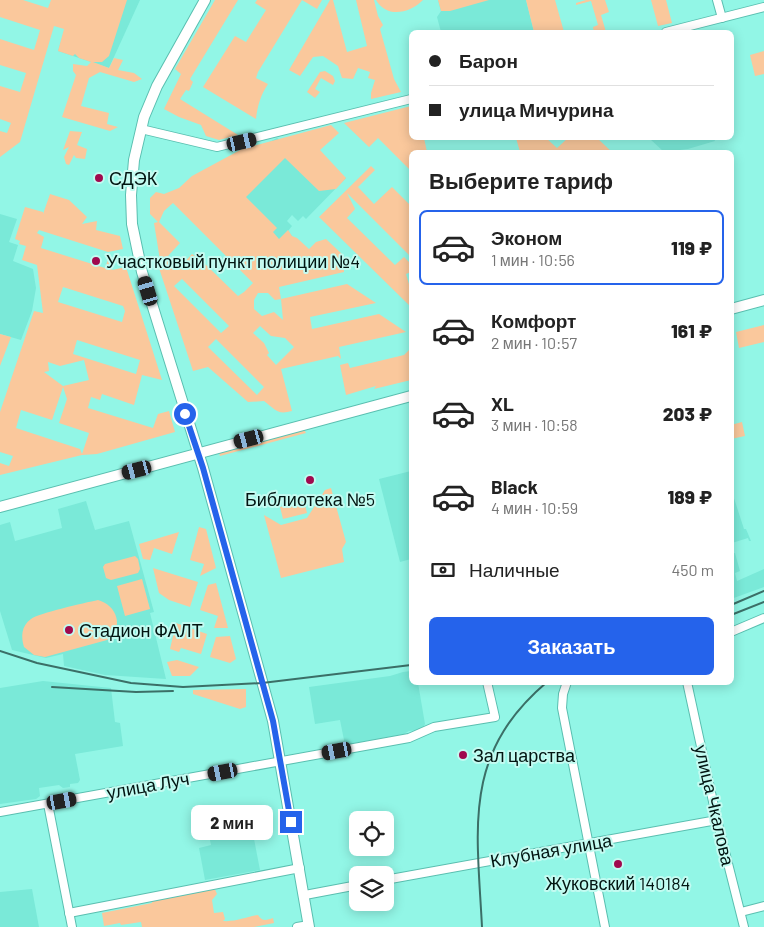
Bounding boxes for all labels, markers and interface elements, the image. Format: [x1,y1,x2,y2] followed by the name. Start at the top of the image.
[459,49,518,72] text: Барон
[459,98,614,121] text: улица Мичурина
[225,131,258,153] car
[109,167,158,189] place label: СДЭК
[429,167,613,193] text: Выберите тариф
[93,172,105,184] marker: СДЭК
[431,225,476,270] icon: car
[491,226,562,249] text: Эконом
[671,236,712,259] text: 119 ₽
[106,250,360,272] place label: Участковый пункт полиции №4
[491,250,575,269] text: 1 мин · 10:56
[90,255,102,267] marker: Участковый пункт полиции №4
[136,274,159,308] car
[431,308,476,353] icon: car
[491,309,576,332] text: Комфорт
[671,319,712,342] text: 161 ₽
[491,333,577,352] text: 2 мин · 10:57
[431,391,476,436] icon: car
[491,392,514,415] text: XL
[663,402,712,425] text: 203 ₽
[174,403,196,425] route start
[491,415,578,434] text: 3 мин · 10:58
[232,428,265,450] car
[120,459,153,481] car
[304,474,316,486] marker: Библиотека №5
[431,474,476,519] icon: car
[491,475,538,498] text: Black
[668,485,712,508] text: 189 ₽
[245,488,375,510] place label: Библиотека №5
[491,498,578,517] text: 4 мин · 10:59
[429,556,457,584] icon: cash
[469,558,560,581] text: Наличные
[671,560,714,579] text: 450 m
[429,617,714,675] button: Заказать
[79,619,203,641] place label: Стадион ФАЛТ
[63,624,75,636] marker: Стадион ФАЛТ
[320,741,353,761] car
[690,742,740,869] street label: улица Чкалова
[473,744,576,766] place label: Зал царства
[457,749,469,761] marker: Зал царства
[206,762,239,782] car
[105,767,191,803] street label: улица Луч
[45,791,78,811] car
[191,804,274,840] callout: 2 мин
[280,811,302,833] route end
[349,811,394,911] map controls
[349,811,394,856] button: locate
[210,813,254,832] text: 2 мин
[488,828,615,872] street label: Клубная улица
[612,858,624,870] marker: Жуковский 140184
[349,866,394,911] button: layers
[546,872,690,894] place label: Жуковский 140184

